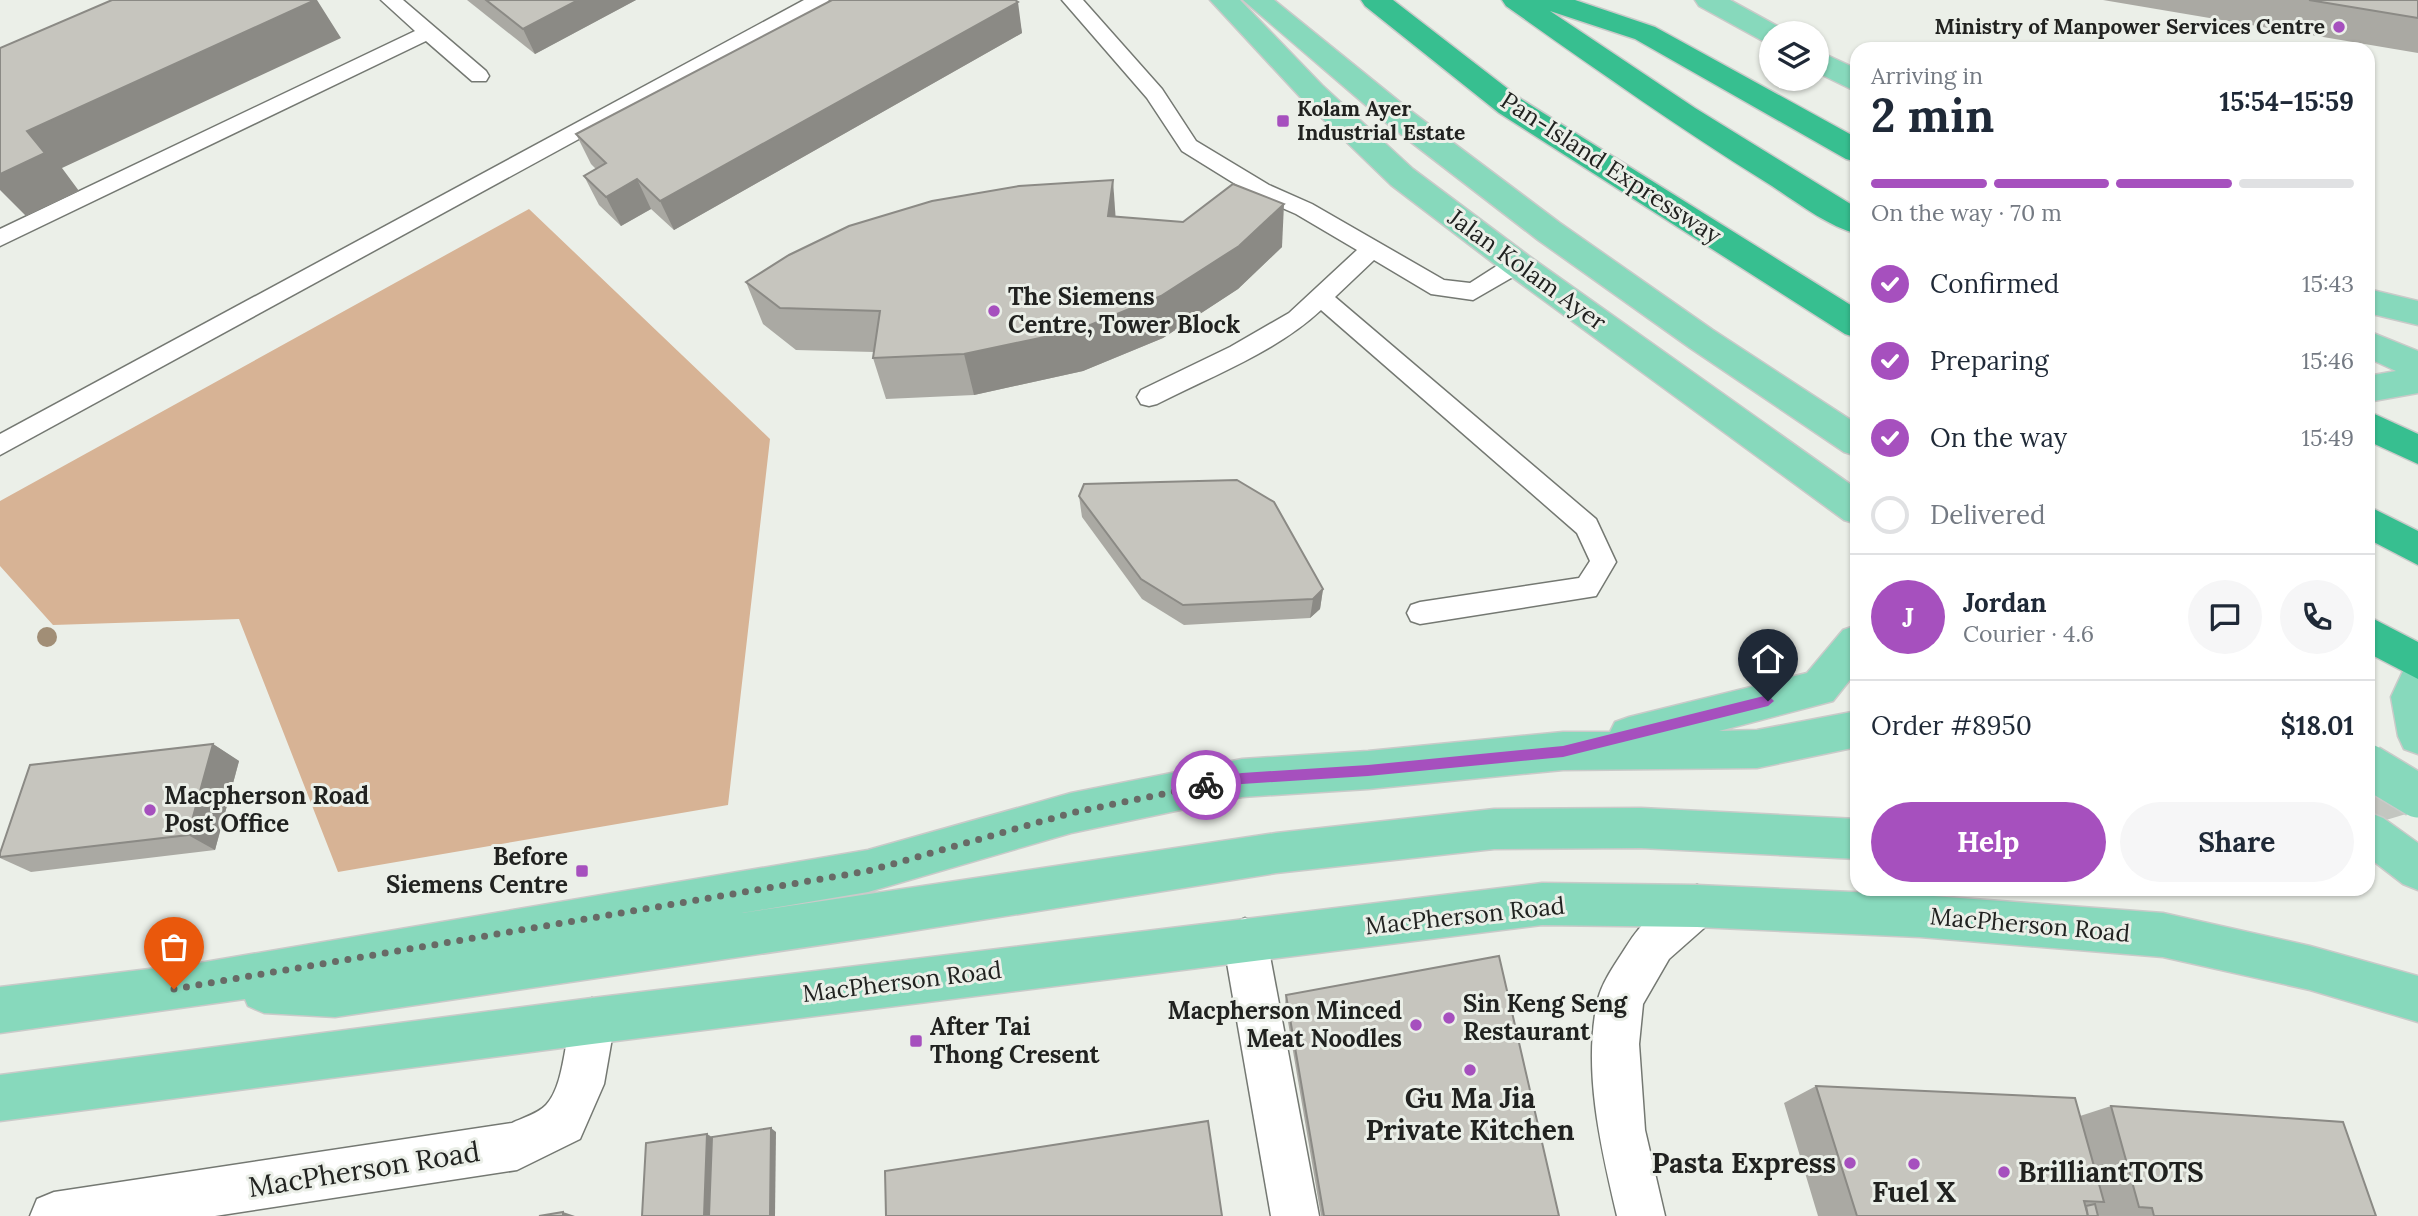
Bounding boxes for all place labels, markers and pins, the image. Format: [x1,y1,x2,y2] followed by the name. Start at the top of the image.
[1935,13,2325,40] place label: Ministry of Manpower Services Centre
[2331,19,2347,35] marker: Ministry of Manpower Services Centre
[1297,95,1465,146] place label: Kolam Ayer Industrial Estate
[1275,113,1291,129] marker: Kolam Ayer Industrial Estate
[1008,281,1240,340] place label: The Siemens Centre, Tower Block
[986,303,1002,319] marker: The Siemens Centre, Tower Block
[1738,629,1798,701] pin
[164,780,369,839] place label: Macpherson Road Post Office
[142,802,158,818] marker: Macpherson Road Post Office
[386,841,568,900] place label: Before Siemens Centre
[574,863,590,879] marker: Before Siemens Centre
[144,917,204,989] pin
[1463,988,1629,1047] place label: Sin Keng Seng Restaurant
[1168,995,1402,1054] place label: Macpherson Minced Meat Noodles
[1441,1010,1457,1026] marker: Sin Keng Seng Restaurant
[930,1011,1101,1070] place label: After Tai Thong Cresent
[1408,1017,1424,1033] marker: Macpherson Minced Meat Noodles
[908,1033,924,1049] marker: After Tai Thong Cresent
[1462,1062,1478,1078] marker: Gu Ma Jia Private Kitchen
[1365,1080,1575,1148] place label: Gu Ma Jia Private Kitchen
[1651,1145,1836,1181] place label: Pasta Express
[2018,1154,2204,1190] place label: BrilliantTOTS
[1842,1155,1858,1171] marker: Pasta Express
[1906,1156,1922,1172] marker: Fuel X
[1996,1164,2012,1180] marker: BrilliantTOTS
[1872,1174,1956,1210] place label: Fuel X

